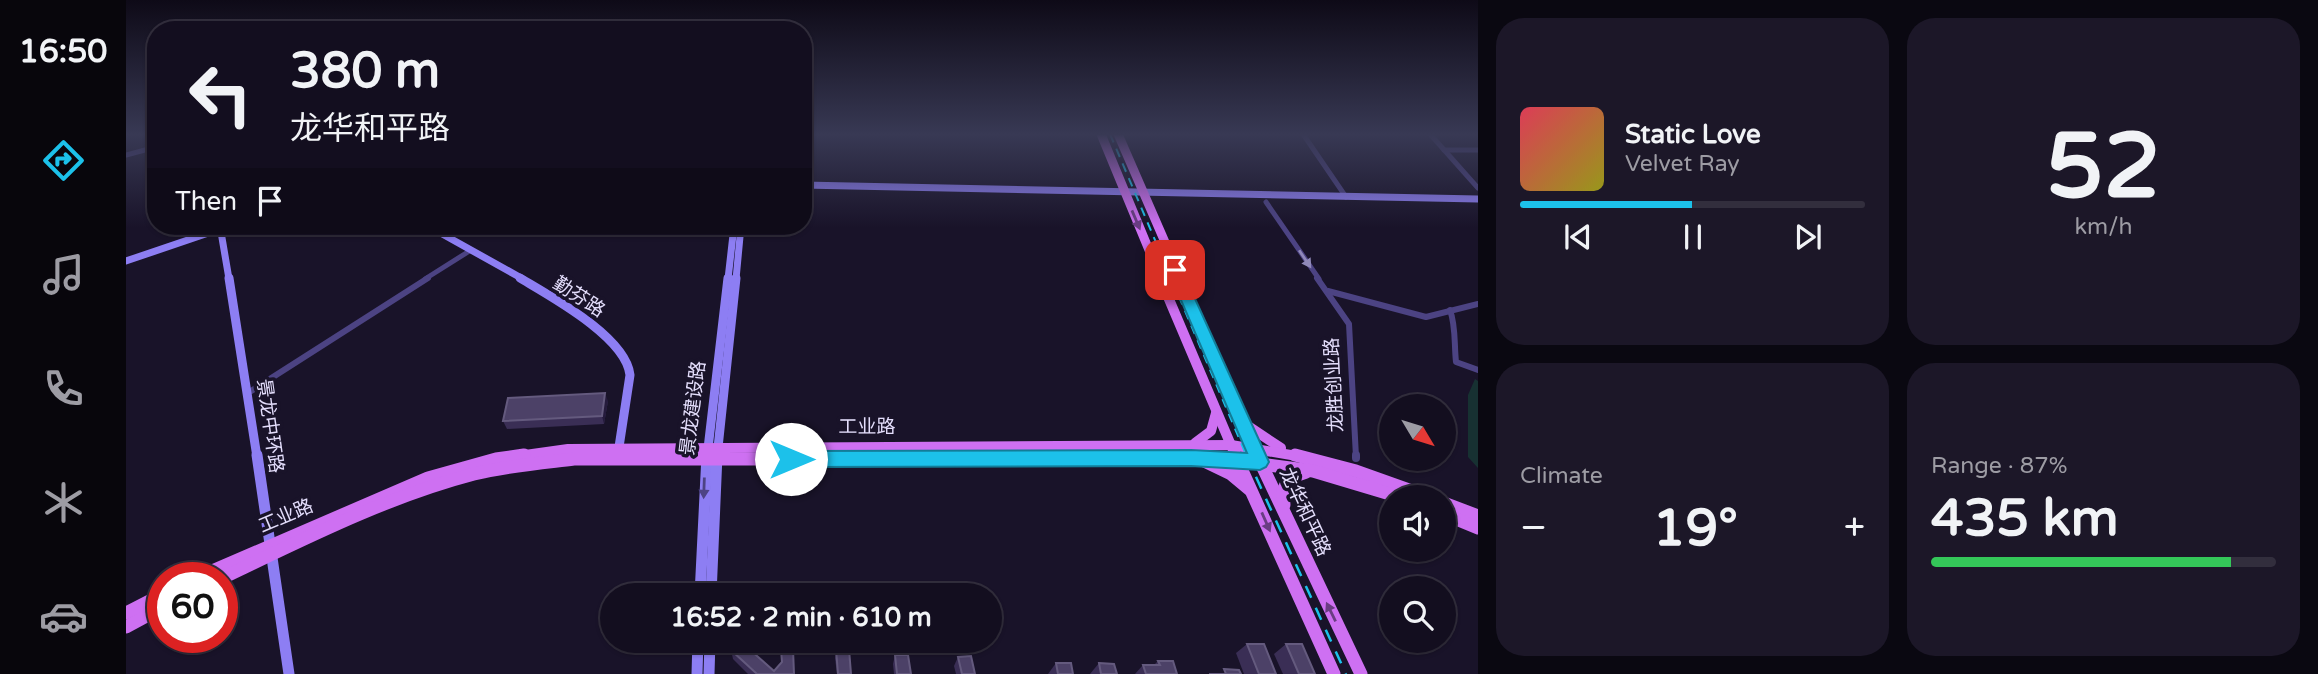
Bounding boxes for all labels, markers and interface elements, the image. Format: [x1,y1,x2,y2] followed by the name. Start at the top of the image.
[19,33,107,71] text: 16:50
[290,42,440,101] text: 380 m
[175,49,266,140] icon: left
[290,110,450,148] text: 龙华和平路
[2046,112,2161,222] text: 52
[1625,119,1761,150] text: Static Love
[39,136,88,185] icon: directions
[1625,150,1740,178] text: Velvet Ray
[251,182,289,220] icon: arrive
[175,186,237,217] text: Then
[1130,210,1141,231] one-way arrow
[2075,213,2132,241] text: km/h
[1559,218,1597,256] icon: previous
[1674,218,1712,256] icon: pause
[1789,218,1827,256] icon: next
[1145,240,1205,300] pin
[1298,249,1311,268] one-way arrow
[39,250,88,299] icon: music
[1156,251,1194,289] icon: arrive
[549,272,609,322] street label: 勤芬路
[1321,337,1347,433] street label: 龙胜创业路
[676,360,710,456] street label: 景龙建设路
[39,364,88,413] icon: phone
[252,377,288,475] street label: 景龙中环路
[1379,394,1456,471] north arrow
[1379,394,1456,653] map controls
[838,416,896,438] street label: 工业路
[754,422,828,496] position arrow
[1931,452,2067,480] text: Range · 87%
[1520,462,1603,490] text: Climate
[1275,464,1335,560] street label: 龙华和平路
[699,477,710,499] one-way arrow
[39,478,88,527] icon: climate
[1379,485,1456,562] button: sound
[1931,487,2119,550] text: 435 km
[255,495,317,537] street label: 工业路
[1653,497,1738,560] text: 19°
[1520,505,1547,551] text: −
[1844,505,1865,551] text: +
[1260,512,1272,532] one-way arrow
[147,562,238,653] speed limit sign: 60
[1379,576,1456,653] button: search
[39,592,88,641] icon: car
[670,602,932,633] text: 16:52 · 2 min · 610 m
[1326,602,1337,622] one-way arrow

